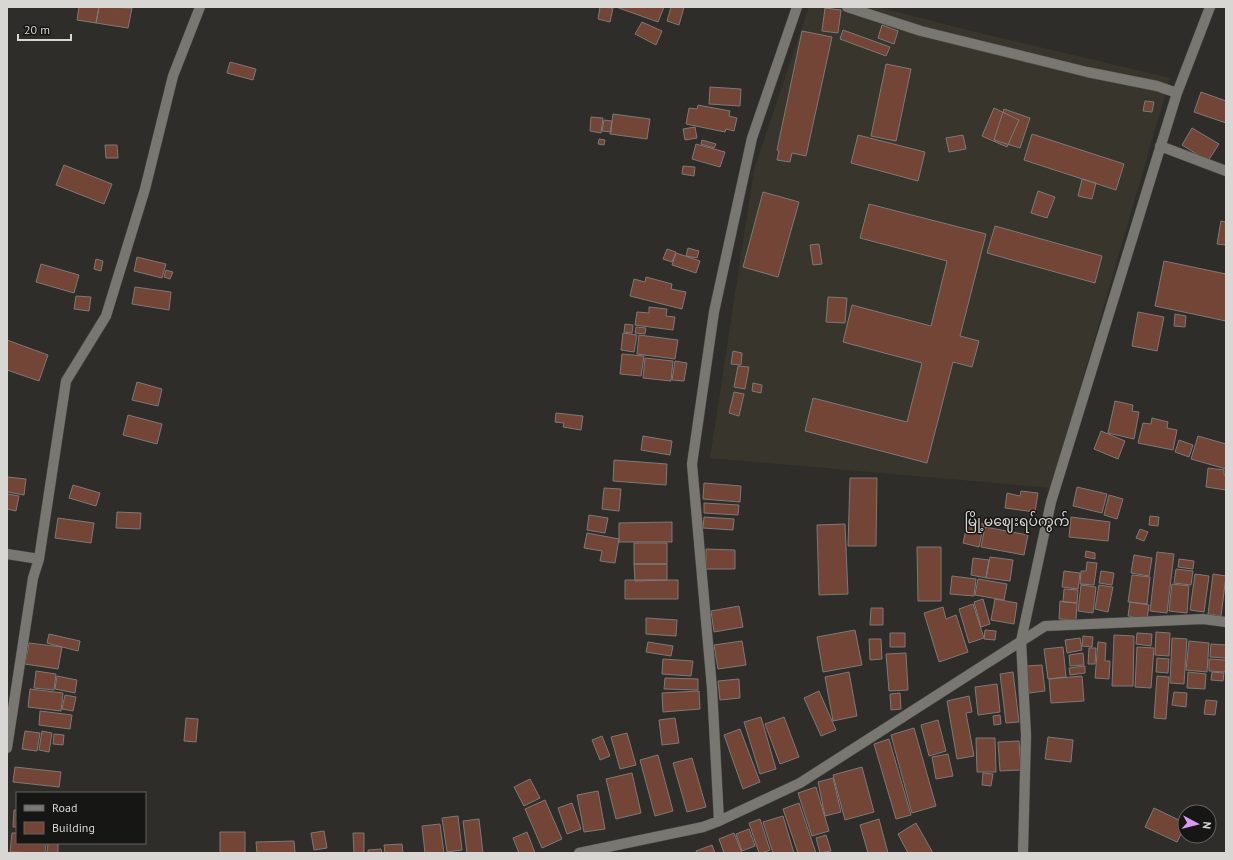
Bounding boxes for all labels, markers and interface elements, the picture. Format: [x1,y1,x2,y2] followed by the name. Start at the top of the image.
[18,16,71,42] scale bar
[24,22,50,37] text: 20 m
[965,511,1069,533] district label: မြို့မဈေးရပ်ကွက်
[16,792,146,844] legend
[52,800,77,815] text: Road
[1177,804,1217,844] north arrow
[52,820,95,835] text: Building
[1200,821,1214,830] text: N

